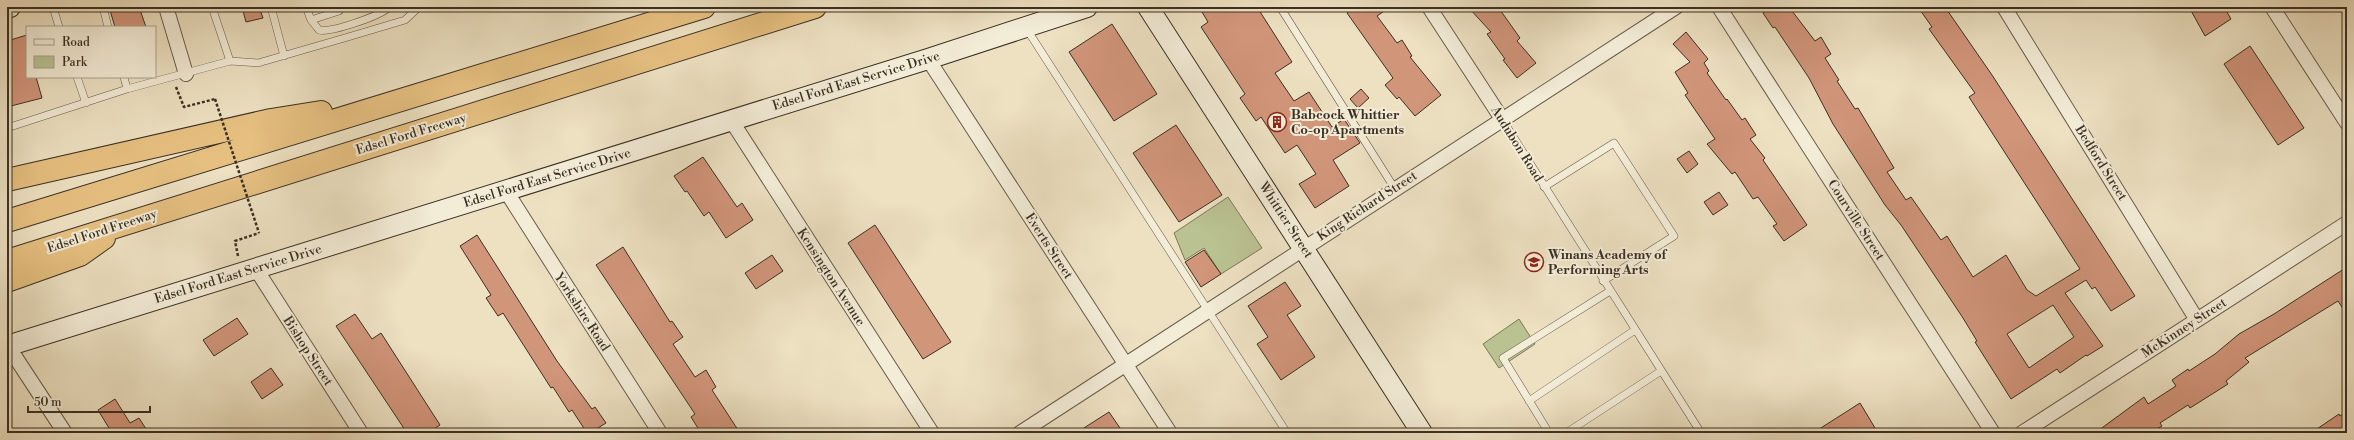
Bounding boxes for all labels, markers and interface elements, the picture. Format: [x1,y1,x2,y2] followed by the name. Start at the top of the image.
[26,26,156,78] legend
[62,35,90,50] text: Road
[770,48,942,114] street label: Edsel Ford East Service Drive
[62,55,88,70] text: Park
[1487,102,1547,185] street label: Audubon Road
[1291,107,1404,138] place label: Babcock Whittier Co-op Apartments
[354,109,469,158] street label: Edsel Ford Freeway
[1266,111,1288,133] building icon: Babcock Whittier Co-op Apartments
[2071,122,2131,204] street label: Bedford Street
[461,145,633,211] street label: Edsel Ford East Service Drive
[1314,168,1420,244] street label: King Richard Street
[1824,177,1888,264] street label: Courville Street
[1255,178,1317,261] street label: Whittier Street
[45,205,160,256] street label: Edsel Ford Freeway
[1022,210,1077,282] street label: Everts Street
[793,225,869,329] street label: Kensington Avenue
[152,241,324,307] street label: Edsel Ford East Service Drive
[1547,247,1667,278] place label: Winans Academy of Performing Arts
[1523,251,1545,273] school or university icon: Winans Academy of Performing Arts
[550,269,614,355] street label: Yorkshire Road
[2138,294,2230,361] street label: McKinney Street
[279,312,337,389] street label: Bishop Street
[28,388,150,414] scale bar
[34,395,62,410] text: 50 m

